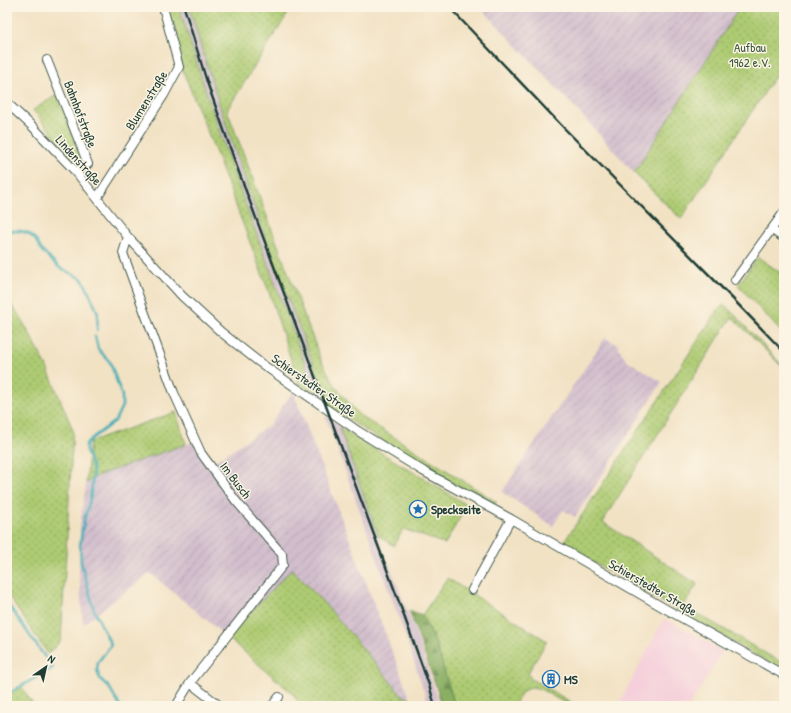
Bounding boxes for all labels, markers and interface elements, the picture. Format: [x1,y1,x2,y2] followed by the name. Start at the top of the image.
[729,38,771,71] park label: Aufbau 1962 e.V.
[121,67,171,133] street label: Blumenstraße
[60,78,102,150] street label: Bahnhofstraße
[52,131,106,189] street label: Lindenstraße
[268,349,360,421] street label: Schierstedter Straße
[216,458,256,503] street label: Im Busch
[408,499,428,519] place icon: Speckseite
[431,500,482,519] place label: Speckseite
[605,554,701,620] street label: Schierstedter Straße
[26,647,66,687] north arrow
[45,651,58,666] text: N
[541,669,561,689] building icon: MS
[564,670,578,688] place label: MS

